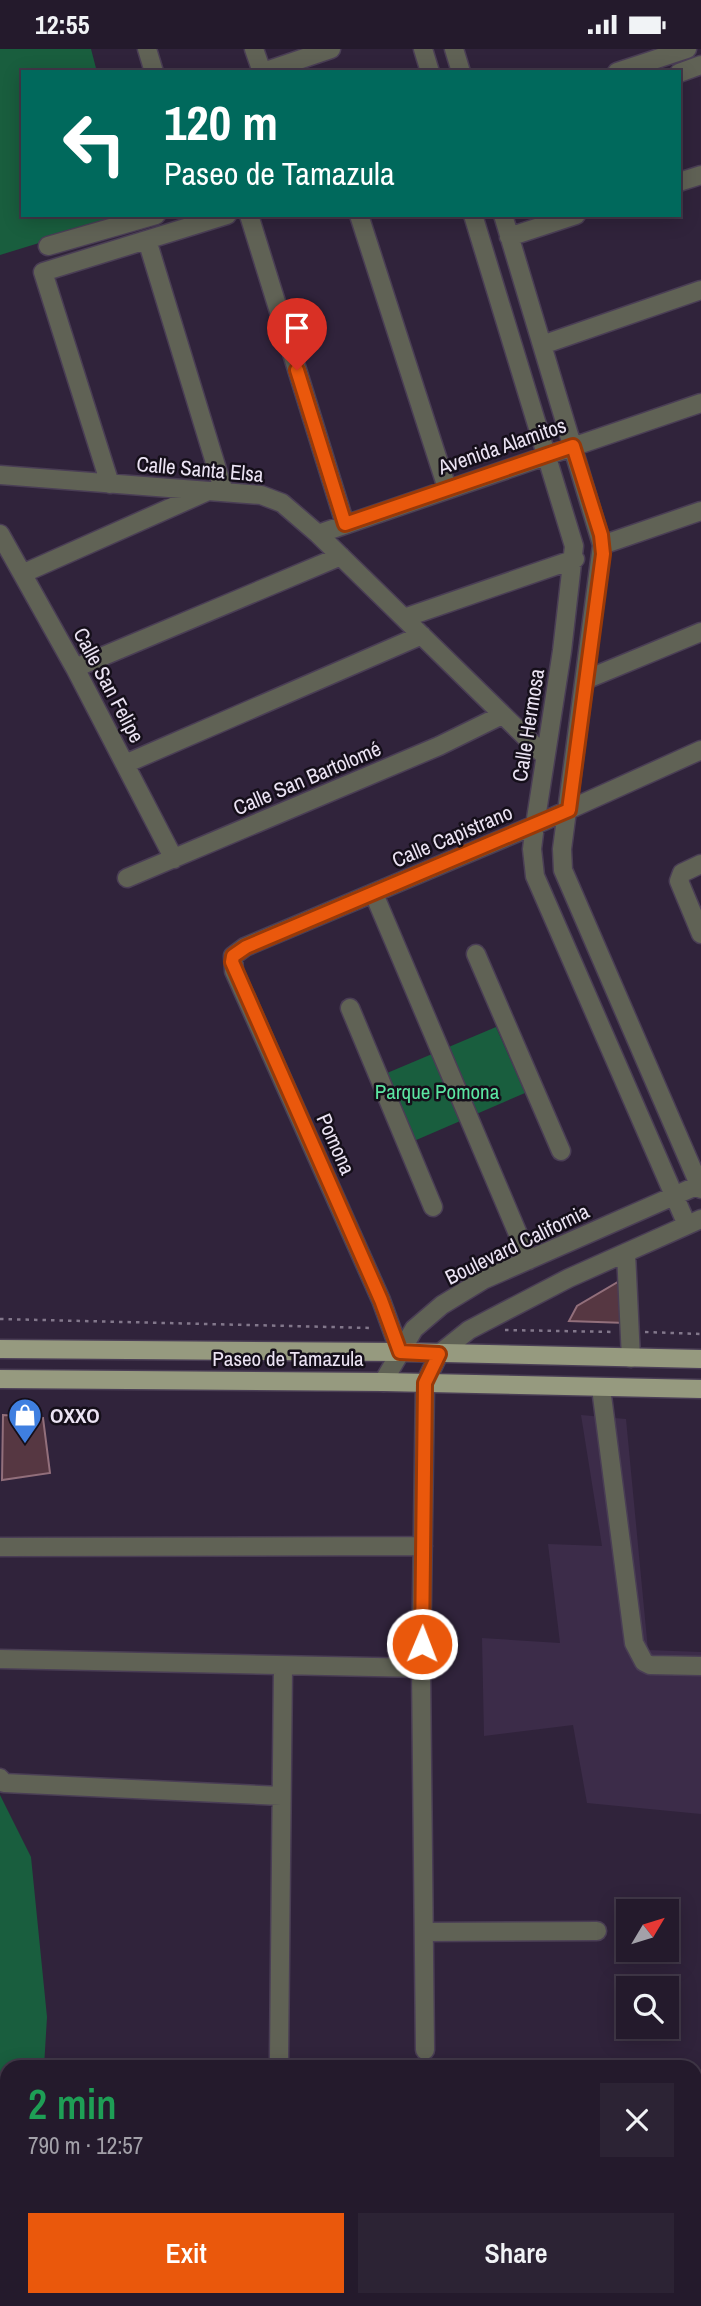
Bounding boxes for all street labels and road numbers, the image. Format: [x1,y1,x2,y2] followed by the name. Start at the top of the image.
[433,411,570,482] street label: Avenida Alamitos
[135,449,265,489] street label: Calle Santa Elsa
[67,622,151,748] street label: Calle San Felipe
[505,666,551,784] street label: Calle Hermosa
[229,734,385,822] street label: Calle San Bartolomé
[387,798,517,874] street label: Calle Capistrano
[310,1109,362,1180] street label: Pomona
[440,1196,594,1291] street label: Boulevard California
[212,1344,364,1373] street label: Paseo de Tamazula

